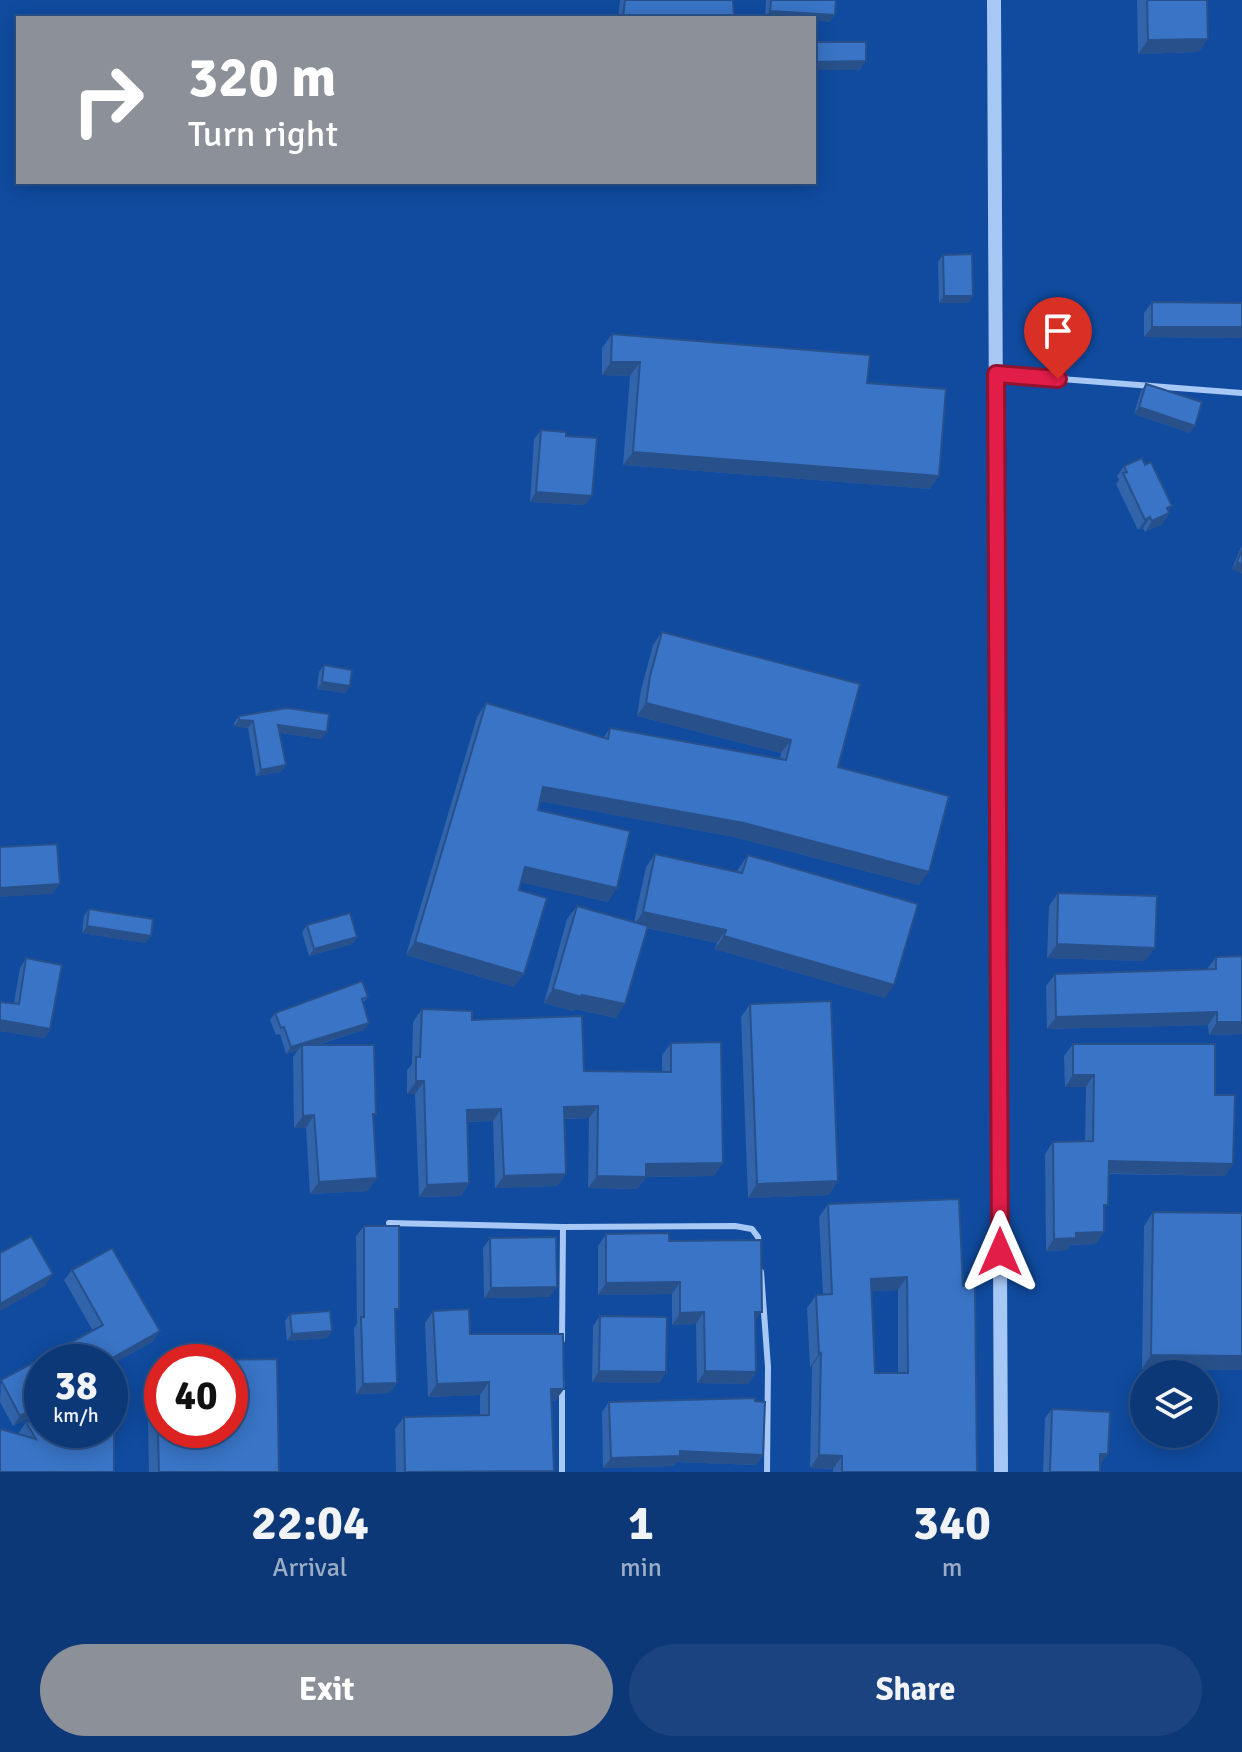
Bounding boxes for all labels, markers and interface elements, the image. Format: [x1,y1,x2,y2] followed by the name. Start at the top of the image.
[188,43,336,112] text: 320 m
[56,48,160,152] icon: right
[188,112,338,157] text: Turn right
[1024,297,1092,379] pin
[1036,309,1080,353] icon: arrive
[958,1210,1042,1294] position arrow
[144,1344,248,1448] speed limit sign: 40
[1130,1360,1218,1448] map controls
[1130,1360,1218,1448] button: layers
[54,1361,98,1411] text: 38
[53,1403,99,1428] text: km/h
[251,1494,369,1553] text: 22:04
[628,1494,654,1553] text: 1
[913,1494,991,1553] text: 340
[273,1552,347,1584] text: Arrival
[620,1552,662,1584] text: min
[942,1552,962,1584] text: m
[40,1644,613,1736] button: Exit
[629,1644,1202,1736] button: Share

